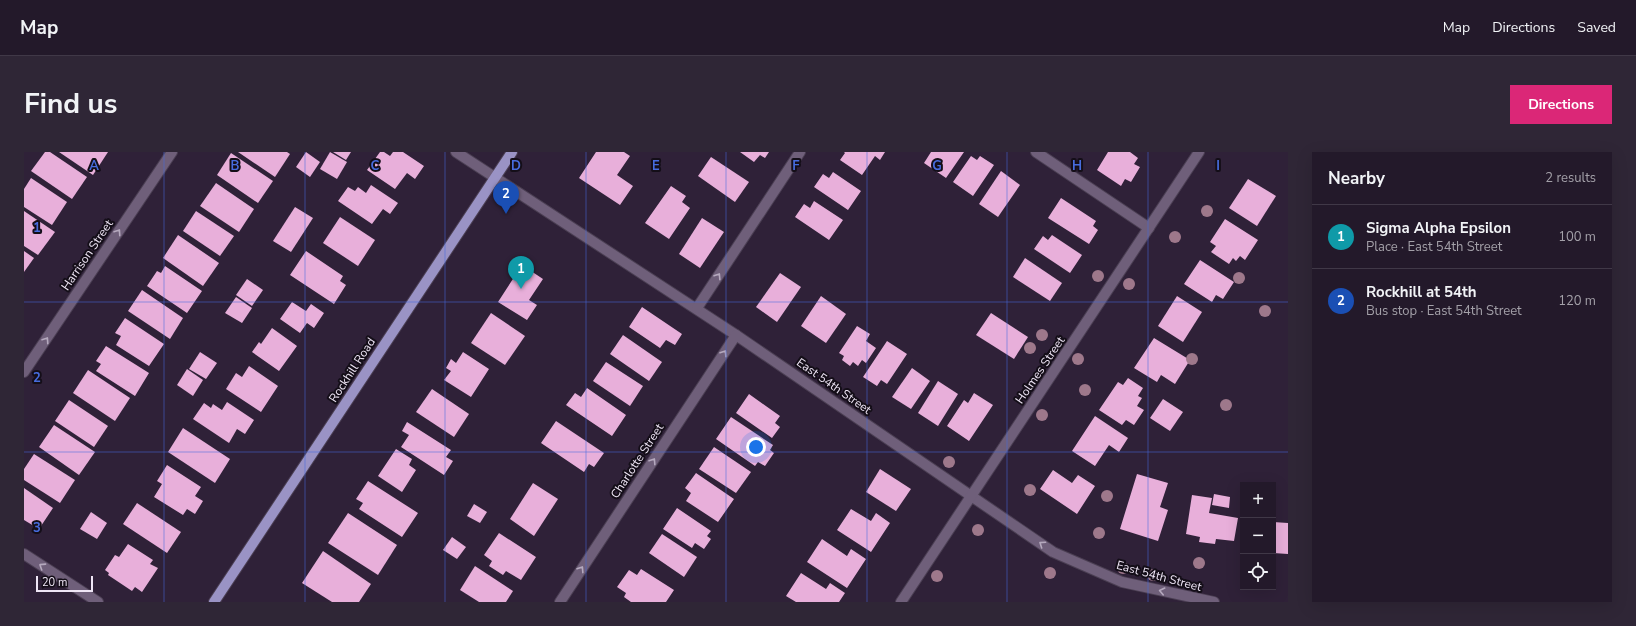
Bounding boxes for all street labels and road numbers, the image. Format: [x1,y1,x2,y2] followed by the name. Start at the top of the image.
[57,216,117,293] street label: Harrison Street
[1012,333,1069,407] street label: Holmes Street
[325,335,379,405] street label: Rockhill Road
[794,354,875,418] street label: East 54th Street
[607,420,668,501] street label: Charlotte Street
[1115,557,1204,595] street label: East 54th Street

